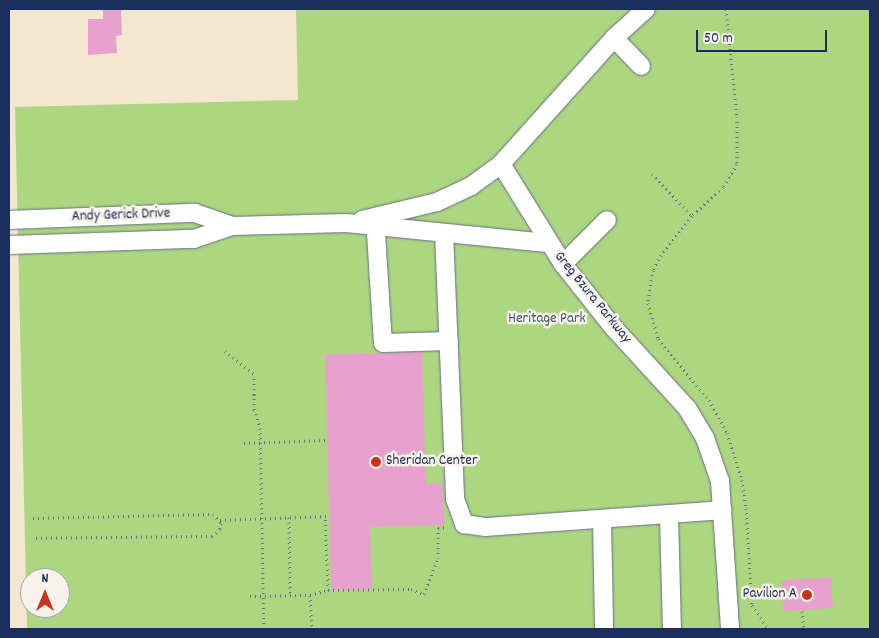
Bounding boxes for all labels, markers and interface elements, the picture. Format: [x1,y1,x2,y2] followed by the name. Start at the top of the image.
[699,20,830,52] scale bar
[704,28,733,50] text: 50 m
[71,205,171,227] street label: Andy Gerick Drive
[549,248,635,348] street label: Greg Bzura Parkway
[508,311,586,329] park label: Heritage Park
[386,453,477,471] place label: Sheridan Center
[370,456,382,468] marker: Sheridan Center
[20,568,70,618] north arrow
[42,569,48,589] text: N
[743,586,797,604] place label: Pavilion A
[801,589,813,601] marker: Pavilion A

